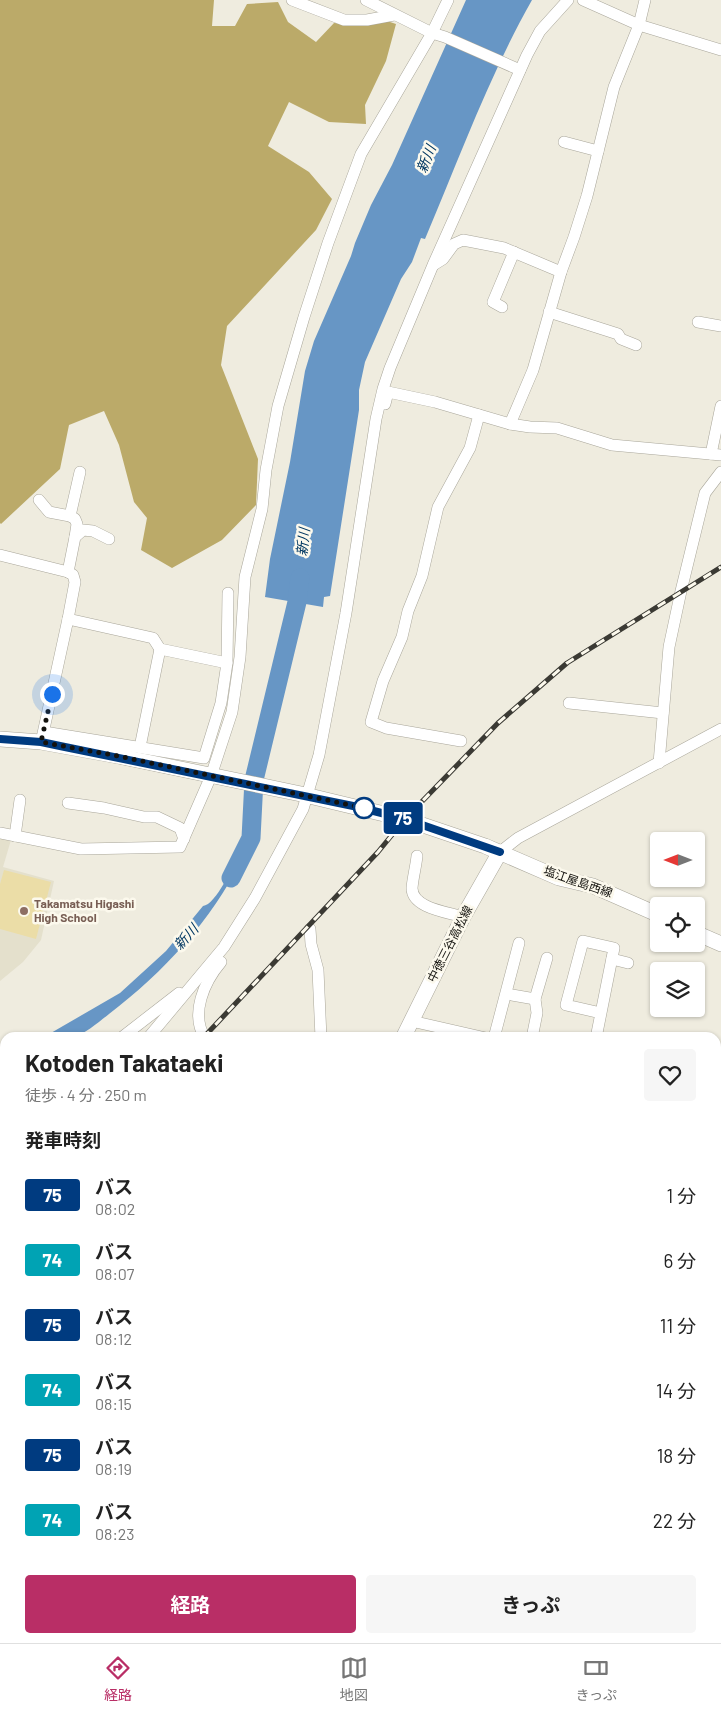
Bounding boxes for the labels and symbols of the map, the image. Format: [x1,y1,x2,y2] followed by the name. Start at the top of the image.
[412,141,439,175] water label: 新川
[293,525,313,557] water label: 新川
[40,682,65,707] your location
[353,797,375,819] unlabelled marker
[380,802,426,834] line badge: 75
[650,832,705,888] north arrow
[542,863,615,899] street label: 塩江屋島西線
[34,896,134,924] place label: Takamatsu Higashi High School
[424,903,474,984] street label: 中徳三谷高松線
[18,905,30,917] marker: Takamatsu Higashi High School
[170,919,203,953] water label: 新川

